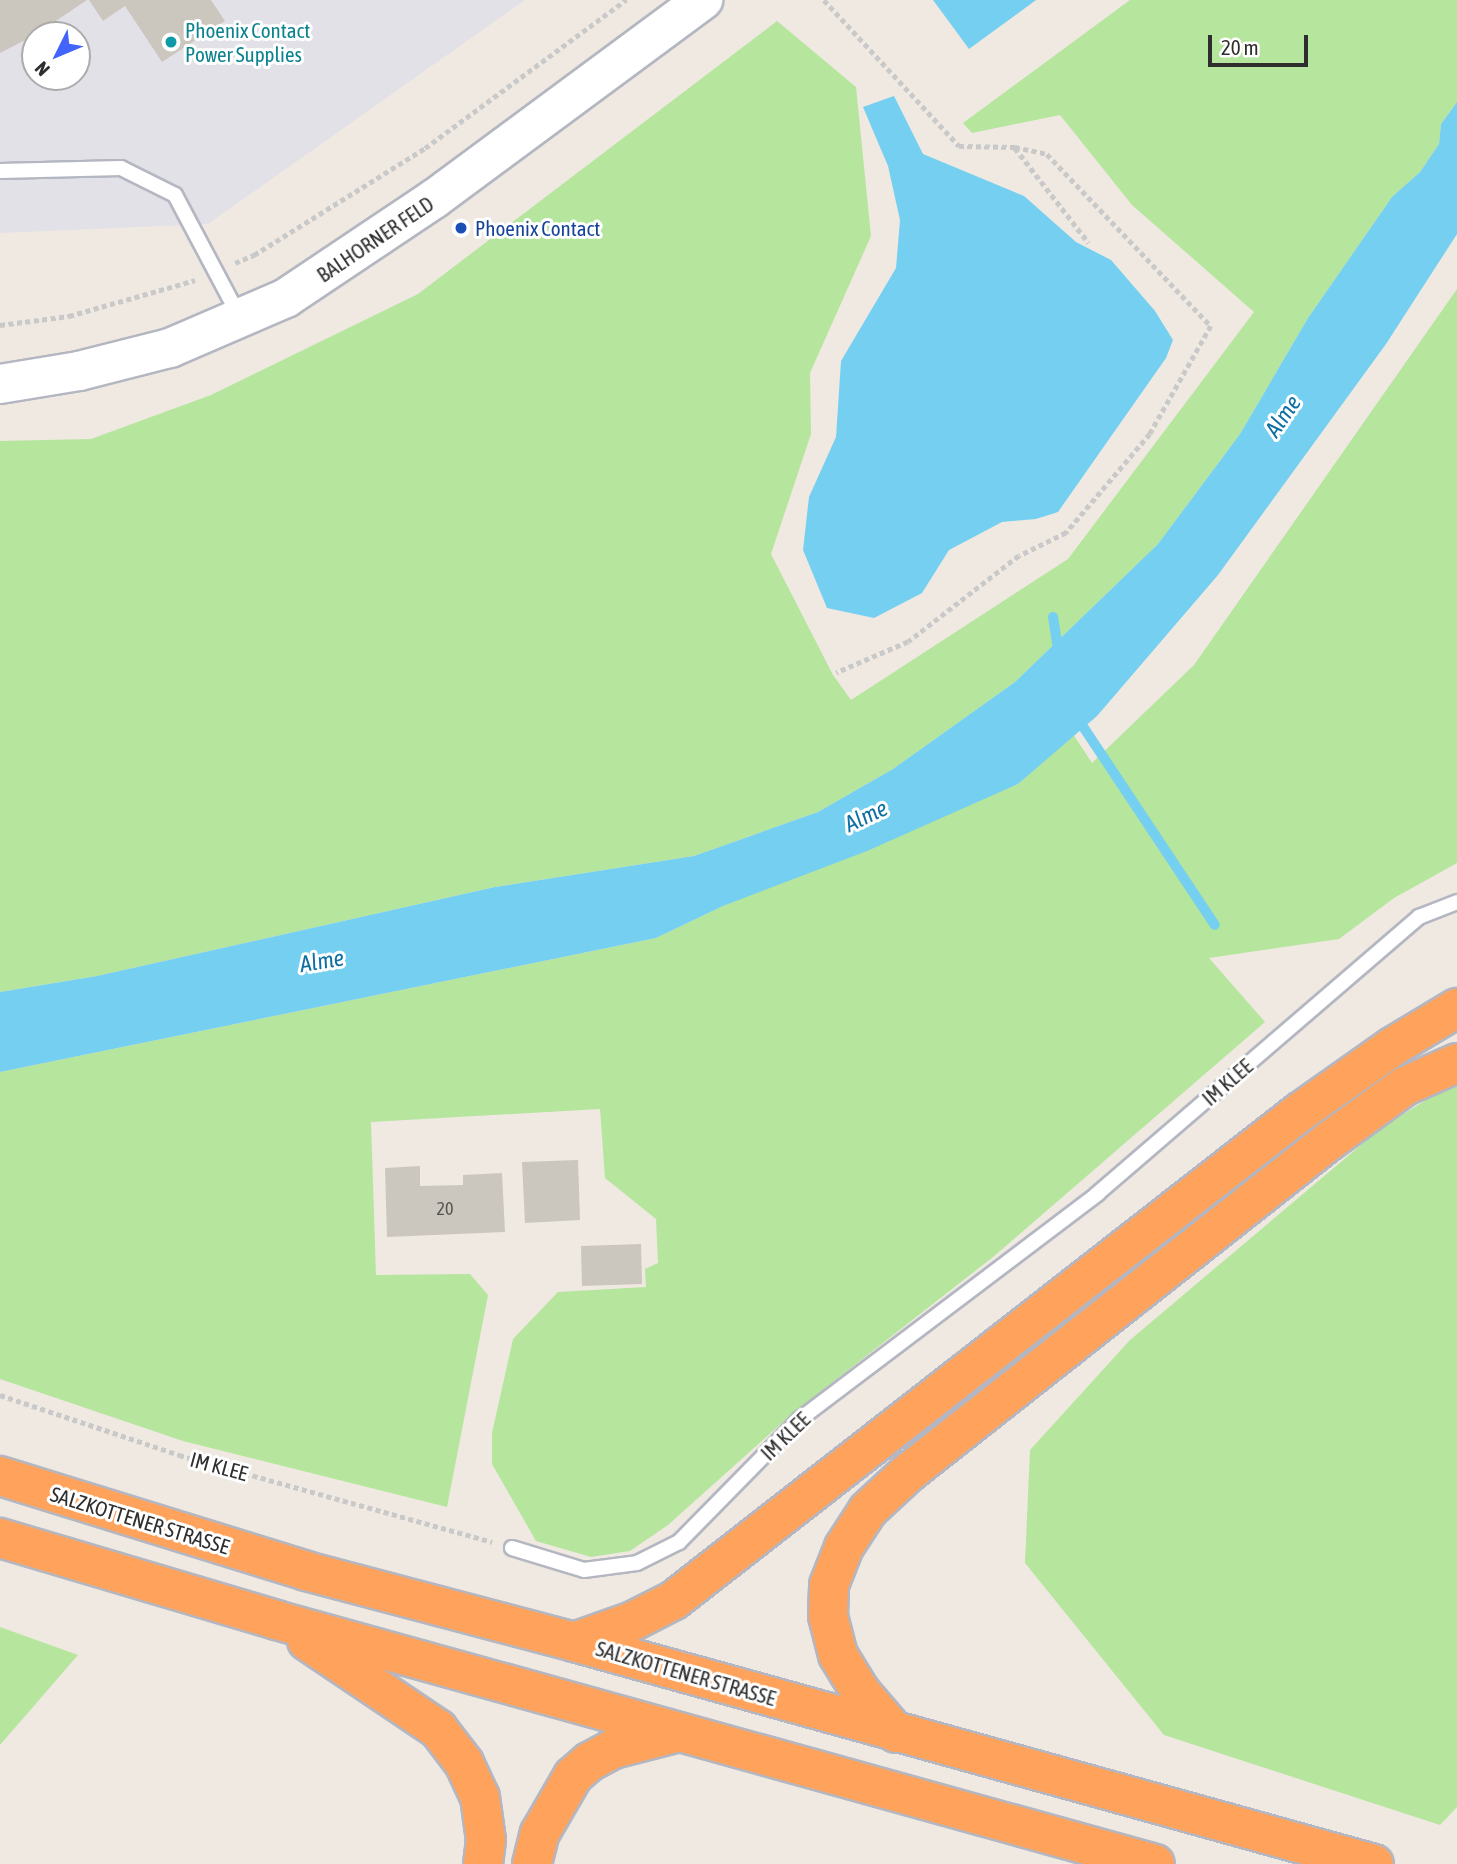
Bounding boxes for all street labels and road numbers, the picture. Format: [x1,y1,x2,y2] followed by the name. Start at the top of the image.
[312,191,438,287] street label: BALHORNER FELD
[1197,1053,1257,1111] street label: IM KLEE
[755,1407,815,1465] street label: IM KLEE
[187,1446,251,1486] street label: IM KLEE
[48,1481,232,1559] street label: SALZKOTTENER STRASSE
[593,1635,779,1711] street label: SALZKOTTENER STRASSE

